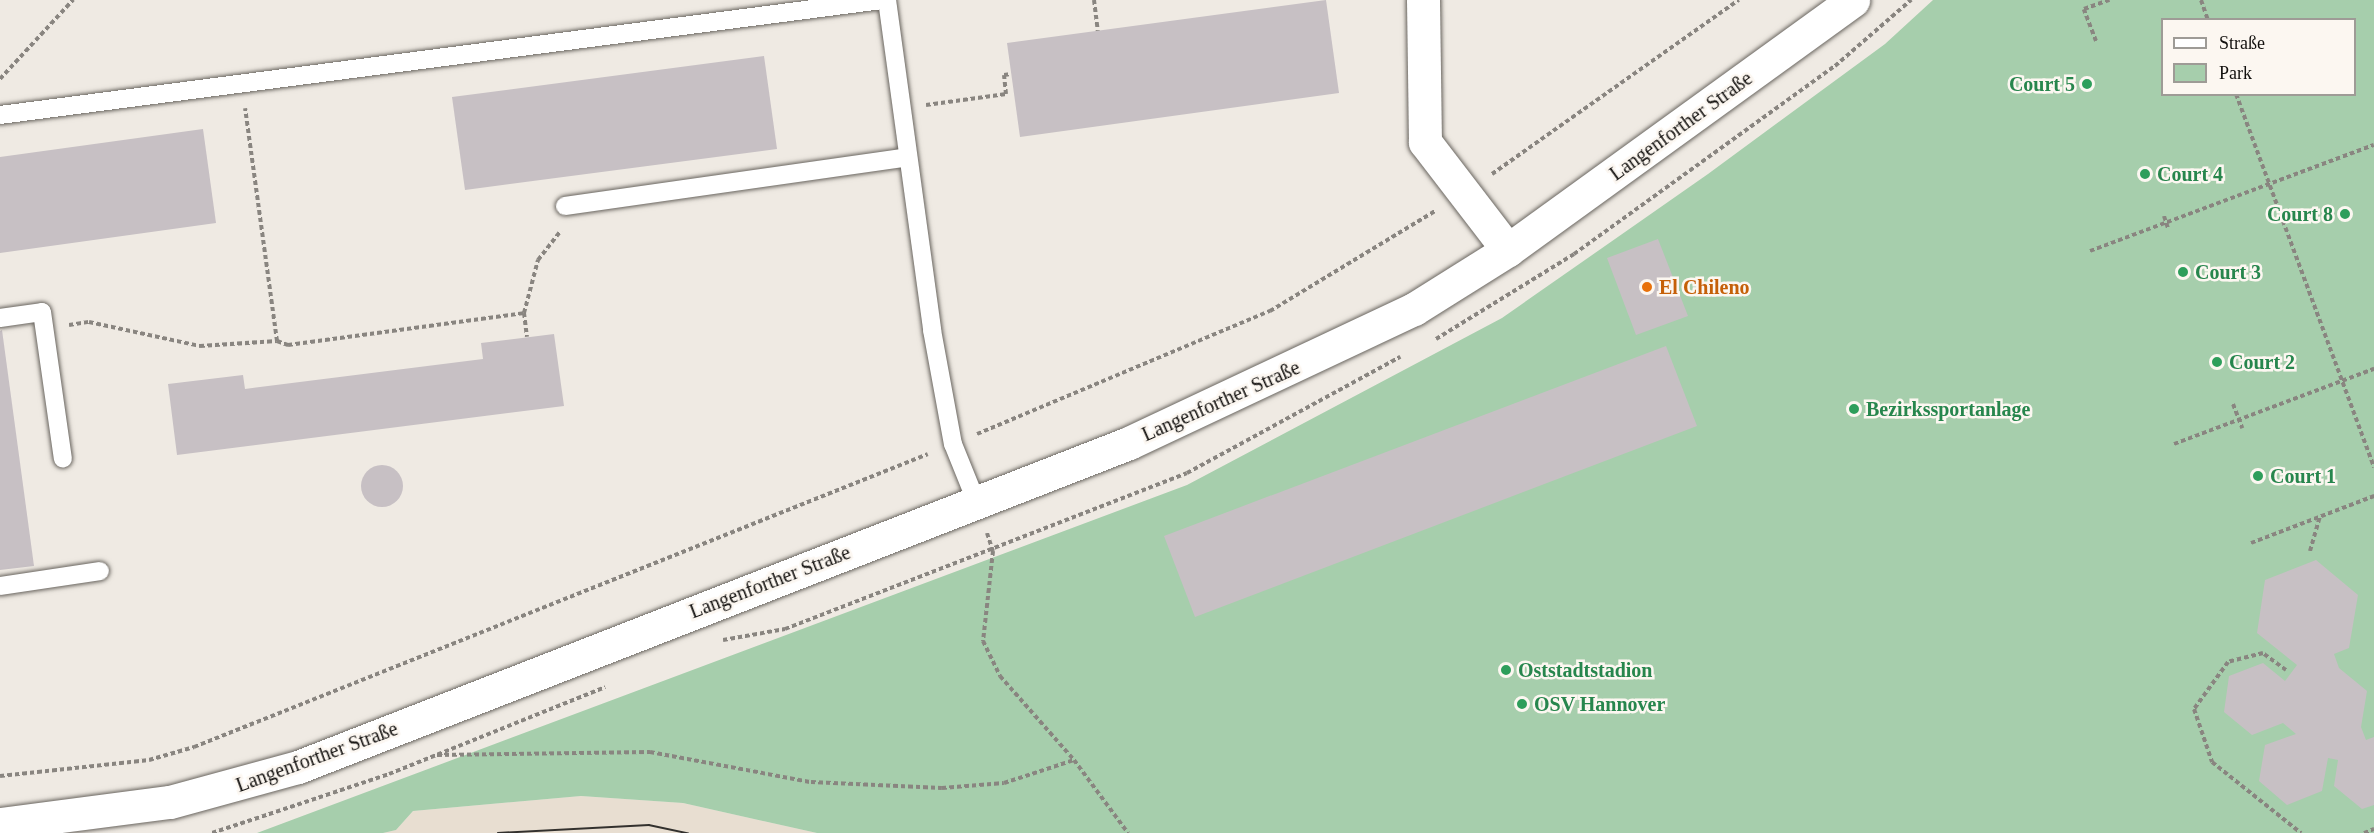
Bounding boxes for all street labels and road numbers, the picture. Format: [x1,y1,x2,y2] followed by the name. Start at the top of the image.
[1605,66,1757,186] street label: Langenforther Straße
[1138,355,1304,447] street label: Langenforther Straße
[686,540,854,624] street label: Langenforther Straße
[233,717,401,797] street label: Langenforther Straße

